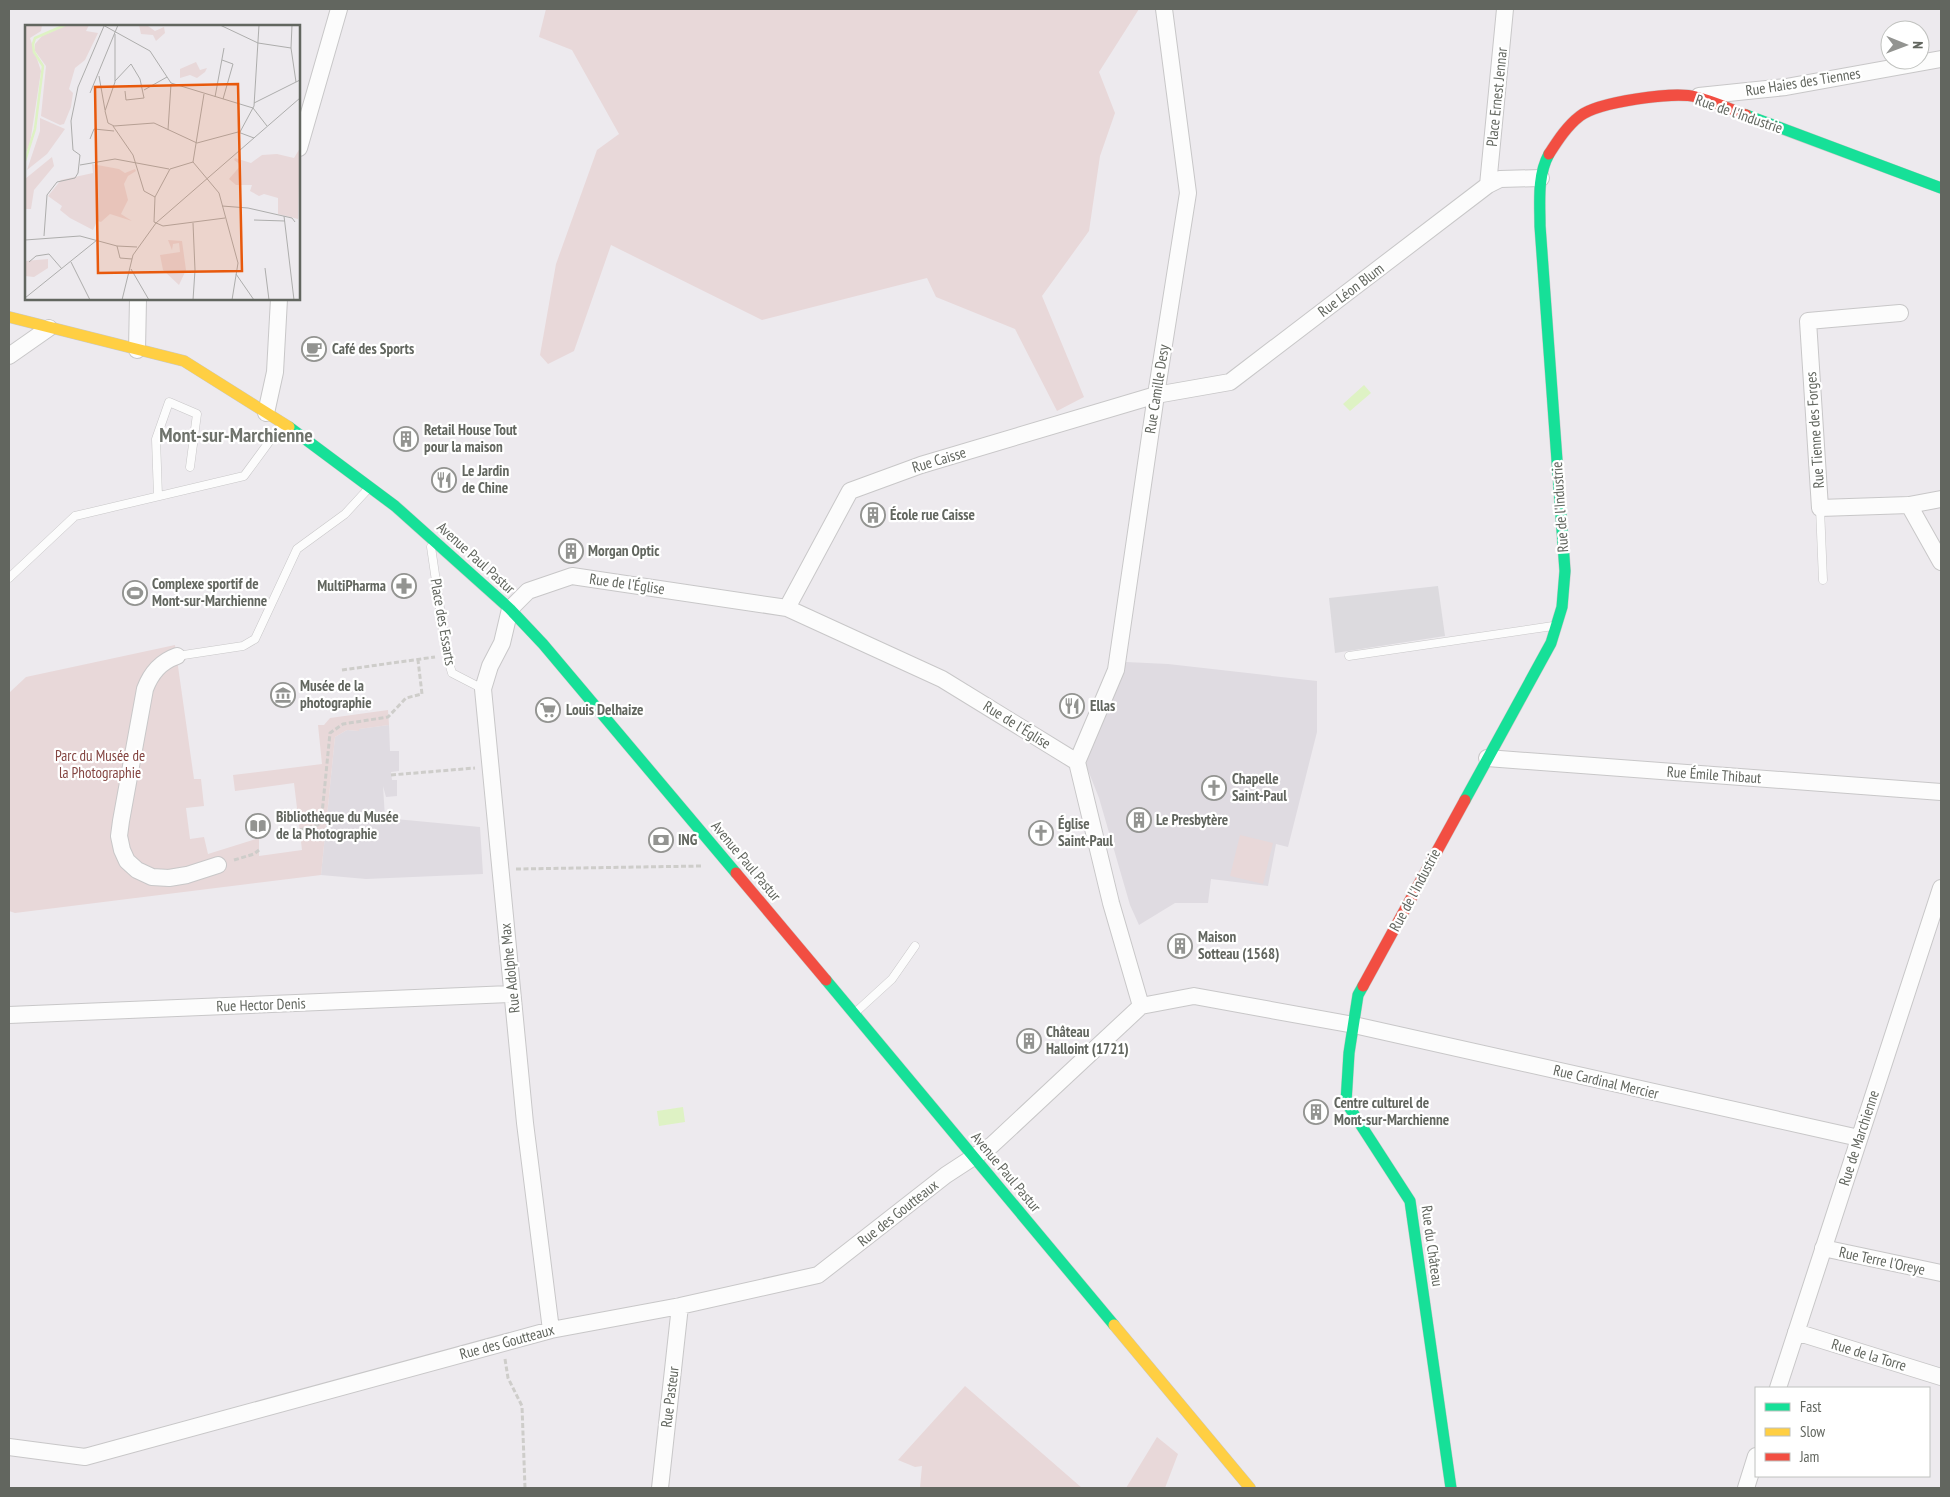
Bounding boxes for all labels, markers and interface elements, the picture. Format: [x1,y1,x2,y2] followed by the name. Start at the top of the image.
[1880,20,1930,70] north arrow
[25,25,300,300] inset map
[1909,41,1927,49] text: N
[1482,46,1511,147] street label: Place Ernest Jennar
[1744,63,1862,100] street label: Rue Haies des Tiennes
[1693,90,1785,137] street label: Rue de l'Industrie
[1314,259,1387,321] street label: Rue Léon Blum
[301,336,327,362] cafe icon: Café des Sports
[332,339,414,358] place label: Café des Sports
[1140,343,1173,435] street label: Rue Camille Desy
[1801,371,1828,489] street label: Rue Tienne des Forges
[424,420,518,456] place label: Retail House Tout pour la maison
[159,422,313,448] district label: Mont-sur-Marchienne
[393,426,419,452] building icon: Retail House Tout pour la maison
[910,442,968,477] street label: Rue Caisse
[462,461,509,497] place label: Le Jardin de Chine
[1547,461,1572,553] street label: Rue de l'Industrie
[431,467,457,493] restaurant icon: Le Jardin de Chine
[860,502,886,528] building icon: École rue Caisse
[890,505,975,524] place label: École rue Caisse
[433,517,520,598] street label: Avenue Paul Pastur
[558,538,584,564] building icon: Morgan Optic
[588,541,660,560] place label: Morgan Optic
[588,569,666,598] street label: Rue de l'Église
[391,573,417,599] pharmacy icon: MultiPharma
[152,574,267,610] place label: Complexe sportif de Mont-sur-Marchienne
[317,576,386,595] place label: MultiPharma
[427,577,460,667] street label: Place des Essarts
[122,580,148,606] sports icon: Complexe sportif de Mont-sur-Marchienne
[300,676,372,712] place label: Musée de la photographie
[270,682,296,708] museum icon: Musée de la photographie
[1059,693,1085,719] restaurant icon: Ellas
[980,696,1055,753] street label: Rue de l'Église
[1090,696,1115,715] place label: Ellas
[535,697,561,723] supermarket icon: Louis Delhaize
[566,700,644,719] place label: Louis Delhaize
[55,746,145,782] park label: Parc du Musée de la Photographie
[1666,762,1762,787] street label: Rue Émile Thibaut
[1232,769,1287,805] place label: Chapelle Saint-Paul
[1201,775,1227,801] church icon: Chapelle Saint-Paul
[276,807,399,843] place label: Bibliothèque du Musée de la Photographie
[1126,807,1152,833] building icon: Le Presbytère
[1156,810,1228,829] place label: Le Presbytère
[245,813,271,839] library icon: Bibliothèque du Musée de la Photographie
[1058,814,1113,850] place label: Église Saint-Paul
[707,817,786,905] street label: Avenue Paul Pastur
[1028,820,1054,846] church icon: Église Saint-Paul
[648,827,674,853] bank icon: ING
[678,830,698,849] place label: ING
[1385,845,1444,934] street label: Rue de l'Industrie
[495,922,524,1014] street label: Rue Adolphe Max
[1198,927,1279,963] place label: Maison Sotteau (1568)
[1167,933,1193,959] building icon: Maison Sotteau (1568)
[216,993,306,1016] street label: Rue Hector Denis
[1046,1022,1129,1058] place label: Château Halloint (1721)
[1016,1028,1042,1054] building icon: Château Halloint (1721)
[1552,1060,1662,1103] street label: Rue Cardinal Mercier
[1834,1088,1883,1188] street label: Rue de Marchienne
[1334,1093,1449,1129] place label: Centre culturel de Mont-sur-Marchienne
[1303,1099,1329,1125] building icon: Centre culturel de Mont-sur-Marchienne
[967,1128,1046,1216] street label: Avenue Paul Pastur
[853,1175,942,1250] street label: Rue des Goutteaux
[1417,1204,1448,1288] street label: Rue du Château
[1837,1242,1927,1279] street label: Rue Terre l'Oreye
[457,1320,556,1363] street label: Rue des Goutteaux
[1829,1334,1909,1375] street label: Rue de la Torre
[656,1364,683,1429] street label: Rue Pasteur
[1755,1387,1930,1477] legend
[1800,1397,1821,1416] text: Fast
[1800,1422,1825,1441] text: Slow
[1799,1447,1819,1466] text: Jam

